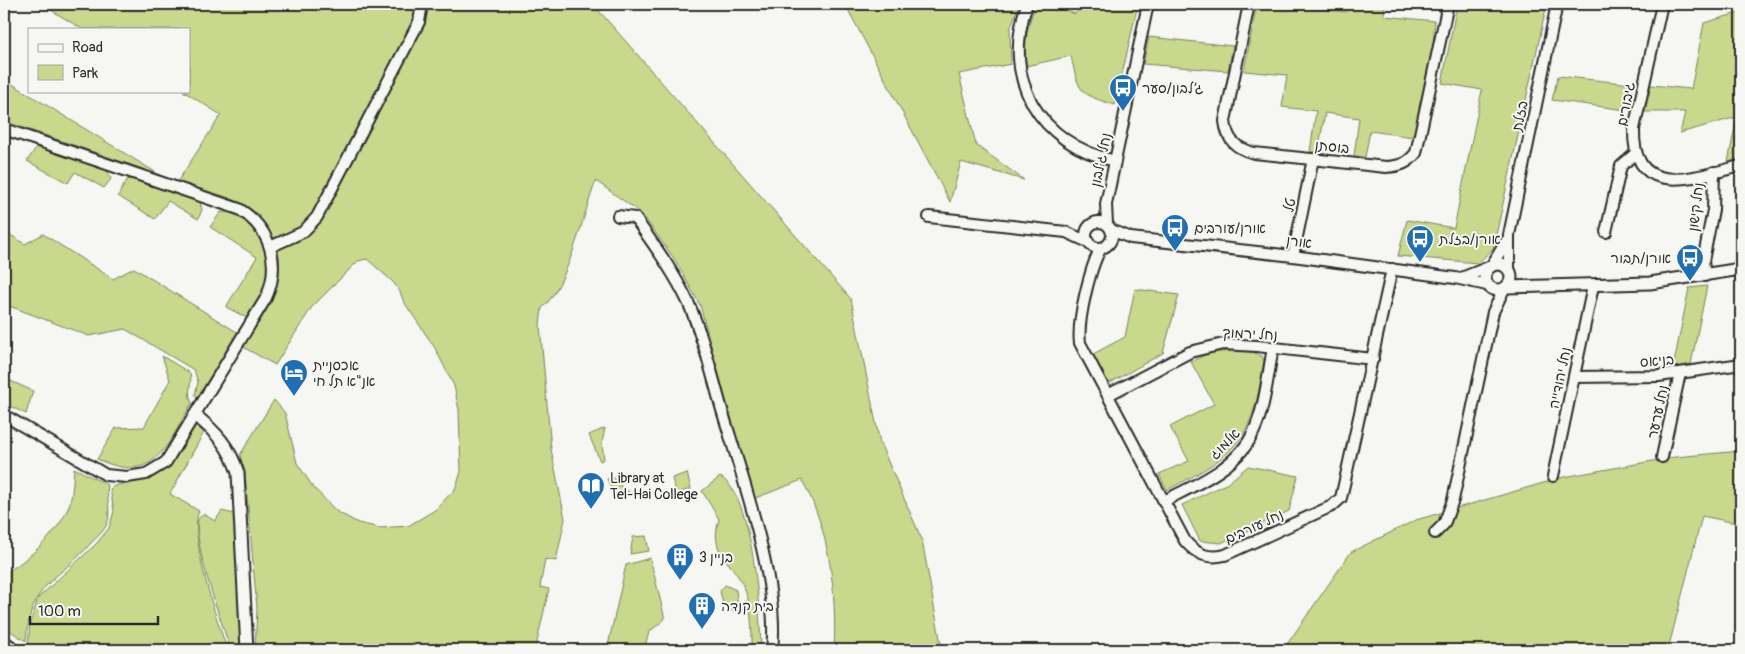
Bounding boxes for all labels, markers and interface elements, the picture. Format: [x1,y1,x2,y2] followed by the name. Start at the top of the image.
[28,28,190,92] legend
[72,38,103,57] text: Road
[72,64,99,83] text: Park
[1108,73,1138,112] bus stop icon: ג׳לבון/סער
[1142,80,1204,97] place label: ג׳לבון/סער
[1613,80,1639,127] street label: גיבורים
[1508,99,1532,134] street label: בזלת
[1087,131,1115,189] street label: נחל ג'לבון
[1314,137,1350,157] street label: בוסתן
[1685,182,1707,232] street label: נחל קישון
[1280,197,1300,213] street label: טל
[1160,213,1190,252] bus stop icon: אורן/עורבים
[1194,220,1266,237] place label: אורן/עורבים
[1405,224,1435,263] bus stop icon: אורן/בזלת
[1438,231,1501,248] place label: אורן/בזלת
[1285,232,1313,252] street label: אורן
[1675,243,1705,282] bus stop icon: אורן/תבור
[1610,250,1671,267] place label: אורן/תבור
[1222,324,1278,344] street label: נחל ירמוך
[1545,346,1575,410] street label: נחל יהודייה
[1639,351,1675,371] street label: בניאס
[312,357,376,390] place label: אכסניית אנ"א תל חי
[279,358,309,397] hotel icon: אכסניית אנ"א תל חי
[1644,384,1672,440] street label: נחל ערער
[1206,425,1244,463] street label: אלמוג
[610,470,698,503] place label: Library at Tel-Hai College
[576,471,606,510] library icon: Library at Tel-Hai College
[1222,506,1286,548] street label: נחל עורבים
[665,542,695,581] building icon: בניין 3
[699,549,733,566] place label: בניין 3
[687,591,717,630] building icon: בית קנדה
[30,594,158,626] scale bar
[721,598,774,615] place label: בית קנדה
[38,602,81,621] text: 100 m

